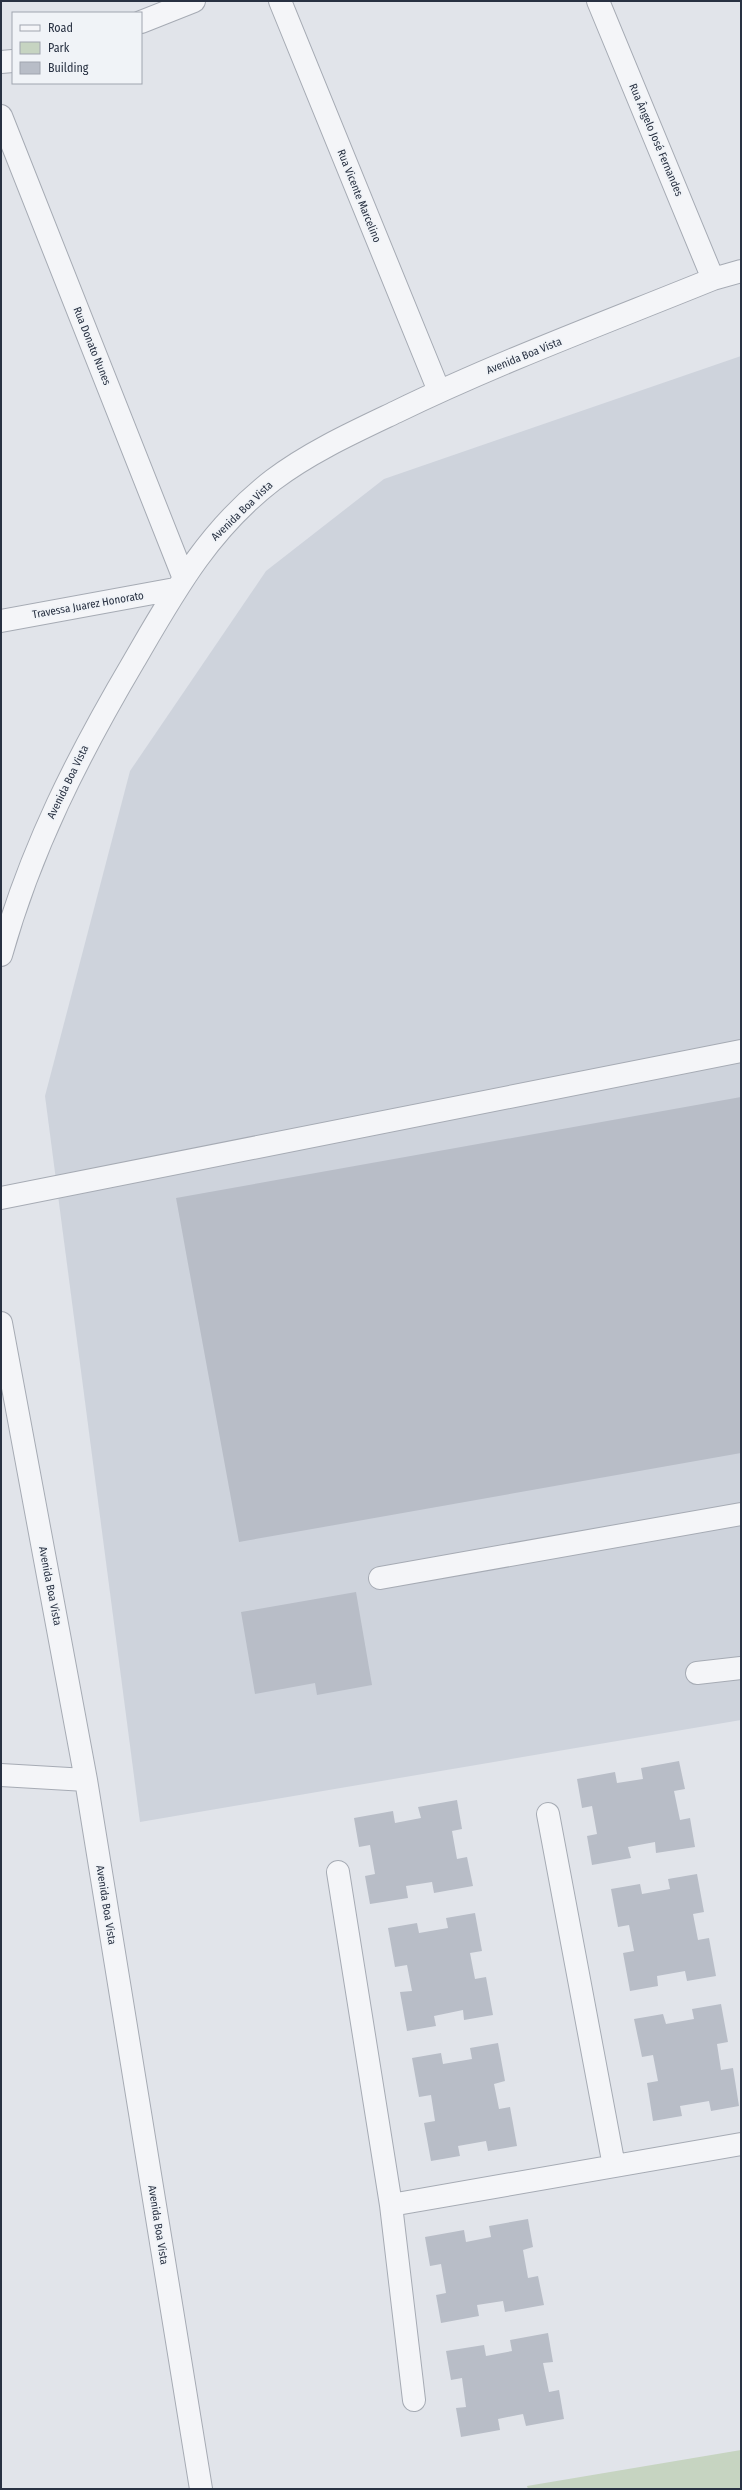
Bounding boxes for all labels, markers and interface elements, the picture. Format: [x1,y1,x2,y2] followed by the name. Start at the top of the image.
[12,12,142,84] legend
[48,21,73,35] text: Road
[48,41,70,55] text: Park
[48,61,89,75] text: Building
[626,82,686,199] street label: Rua Ângelo José Fernandes
[334,148,384,245] street label: Rua Vicente Marcelino
[70,305,114,387] street label: Rua Donato Nunes
[484,335,564,377] street label: Avenida Boa Vista
[209,478,275,544] street label: Avenida Boa Vista
[31,589,145,621] street label: Travessa Juarez Honorato
[45,743,91,821] street label: Avenida Boa Vista
[36,1545,64,1627] street label: Avenida Boa Vista
[93,1864,119,1946] street label: Avenida Boa Vista
[145,2184,171,2266] street label: Avenida Boa Vista

